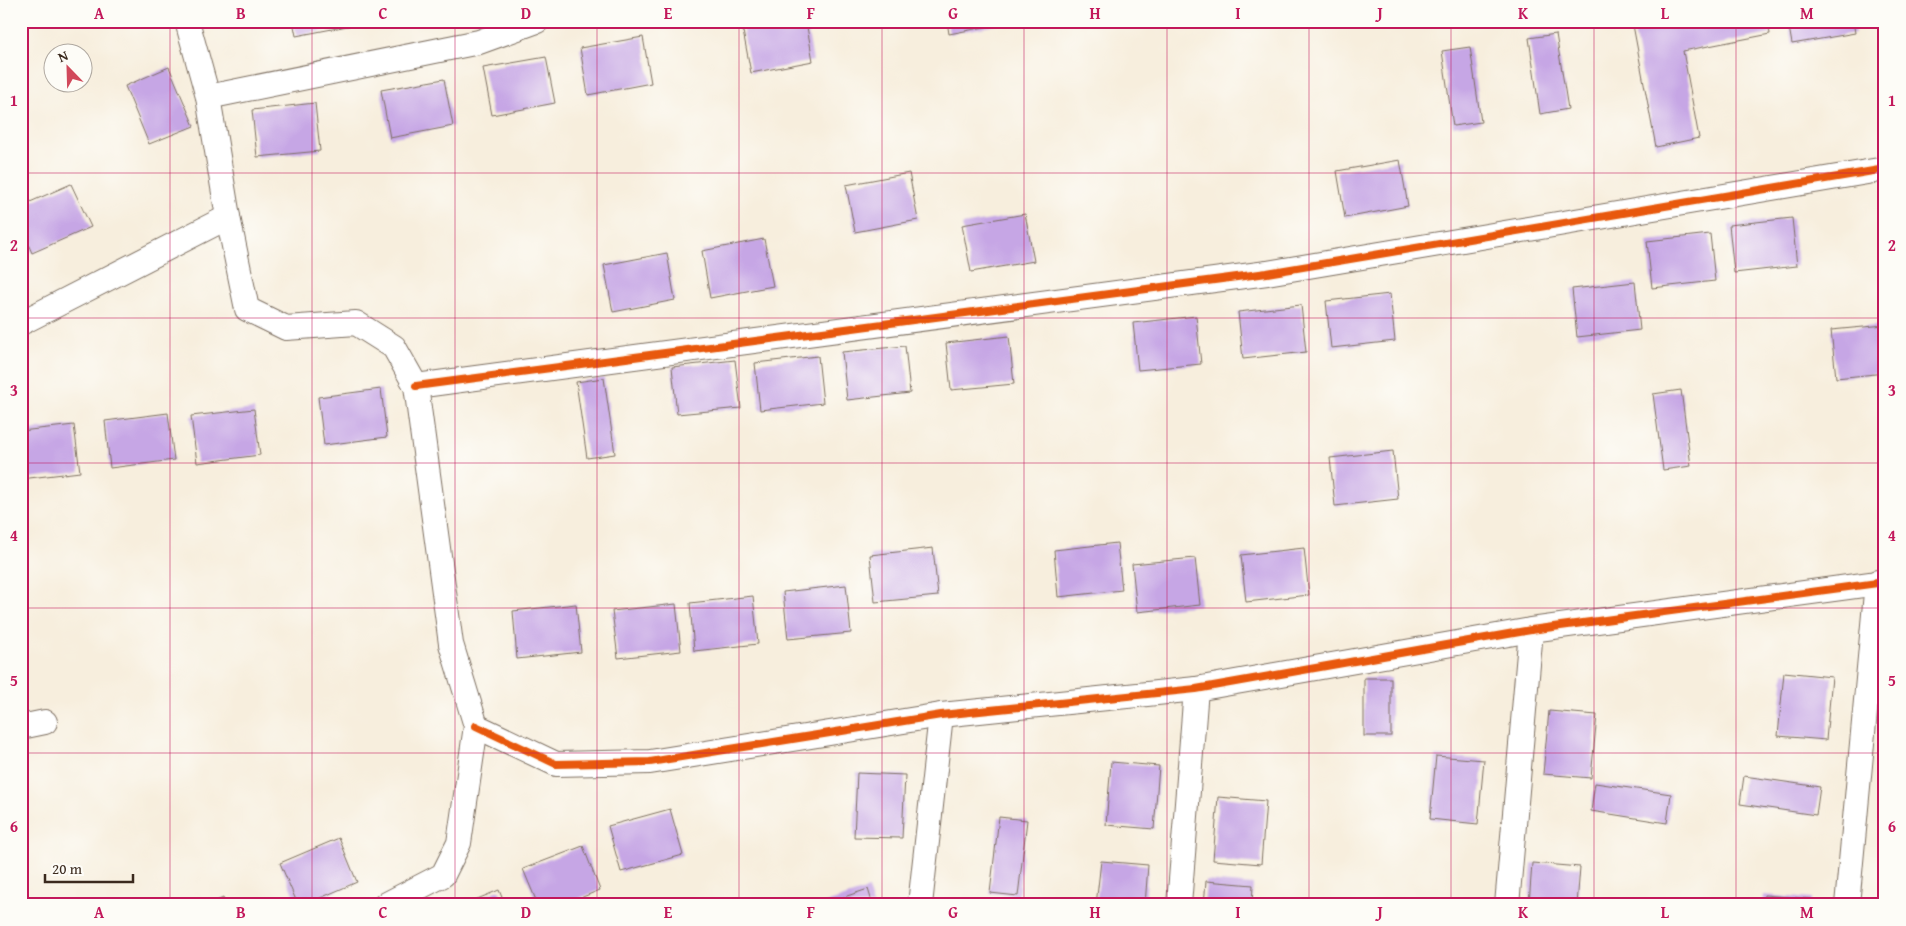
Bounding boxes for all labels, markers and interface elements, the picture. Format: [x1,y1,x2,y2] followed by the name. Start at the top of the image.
[94,1,105,25] text: A
[236,1,246,25] text: B
[378,1,388,25] text: C
[521,1,531,25] text: D
[664,1,673,25] text: E
[807,1,815,25] text: F
[948,1,958,25] text: G
[1089,1,1101,25] text: H
[1235,1,1241,25] text: I
[1374,1,1383,25] text: J
[1518,1,1529,25] text: K
[1661,1,1670,25] text: L
[1800,1,1814,25] text: M
[42,42,92,92] north arrow
[55,45,72,67] text: N
[10,88,18,112] text: 1
[1888,88,1896,112] text: 1
[10,233,18,257] text: 2
[1888,233,1896,257] text: 2
[10,378,18,402] text: 3
[1888,378,1896,402] text: 3
[10,523,18,547] text: 4
[1888,523,1896,547] text: 4
[10,668,18,692] text: 5
[1888,668,1896,692] text: 5
[10,814,18,838] text: 6
[1888,814,1896,838] text: 6
[45,851,132,883] scale bar
[52,858,83,879] text: 20 m
[94,900,105,924] text: A
[236,900,246,924] text: B
[378,900,388,924] text: C
[521,900,531,924] text: D
[664,900,673,924] text: E
[807,900,815,924] text: F
[948,900,958,924] text: G
[1089,900,1101,924] text: H
[1235,900,1241,924] text: I
[1374,900,1383,924] text: J
[1518,900,1529,924] text: K
[1661,900,1670,924] text: L
[1800,900,1814,924] text: M

